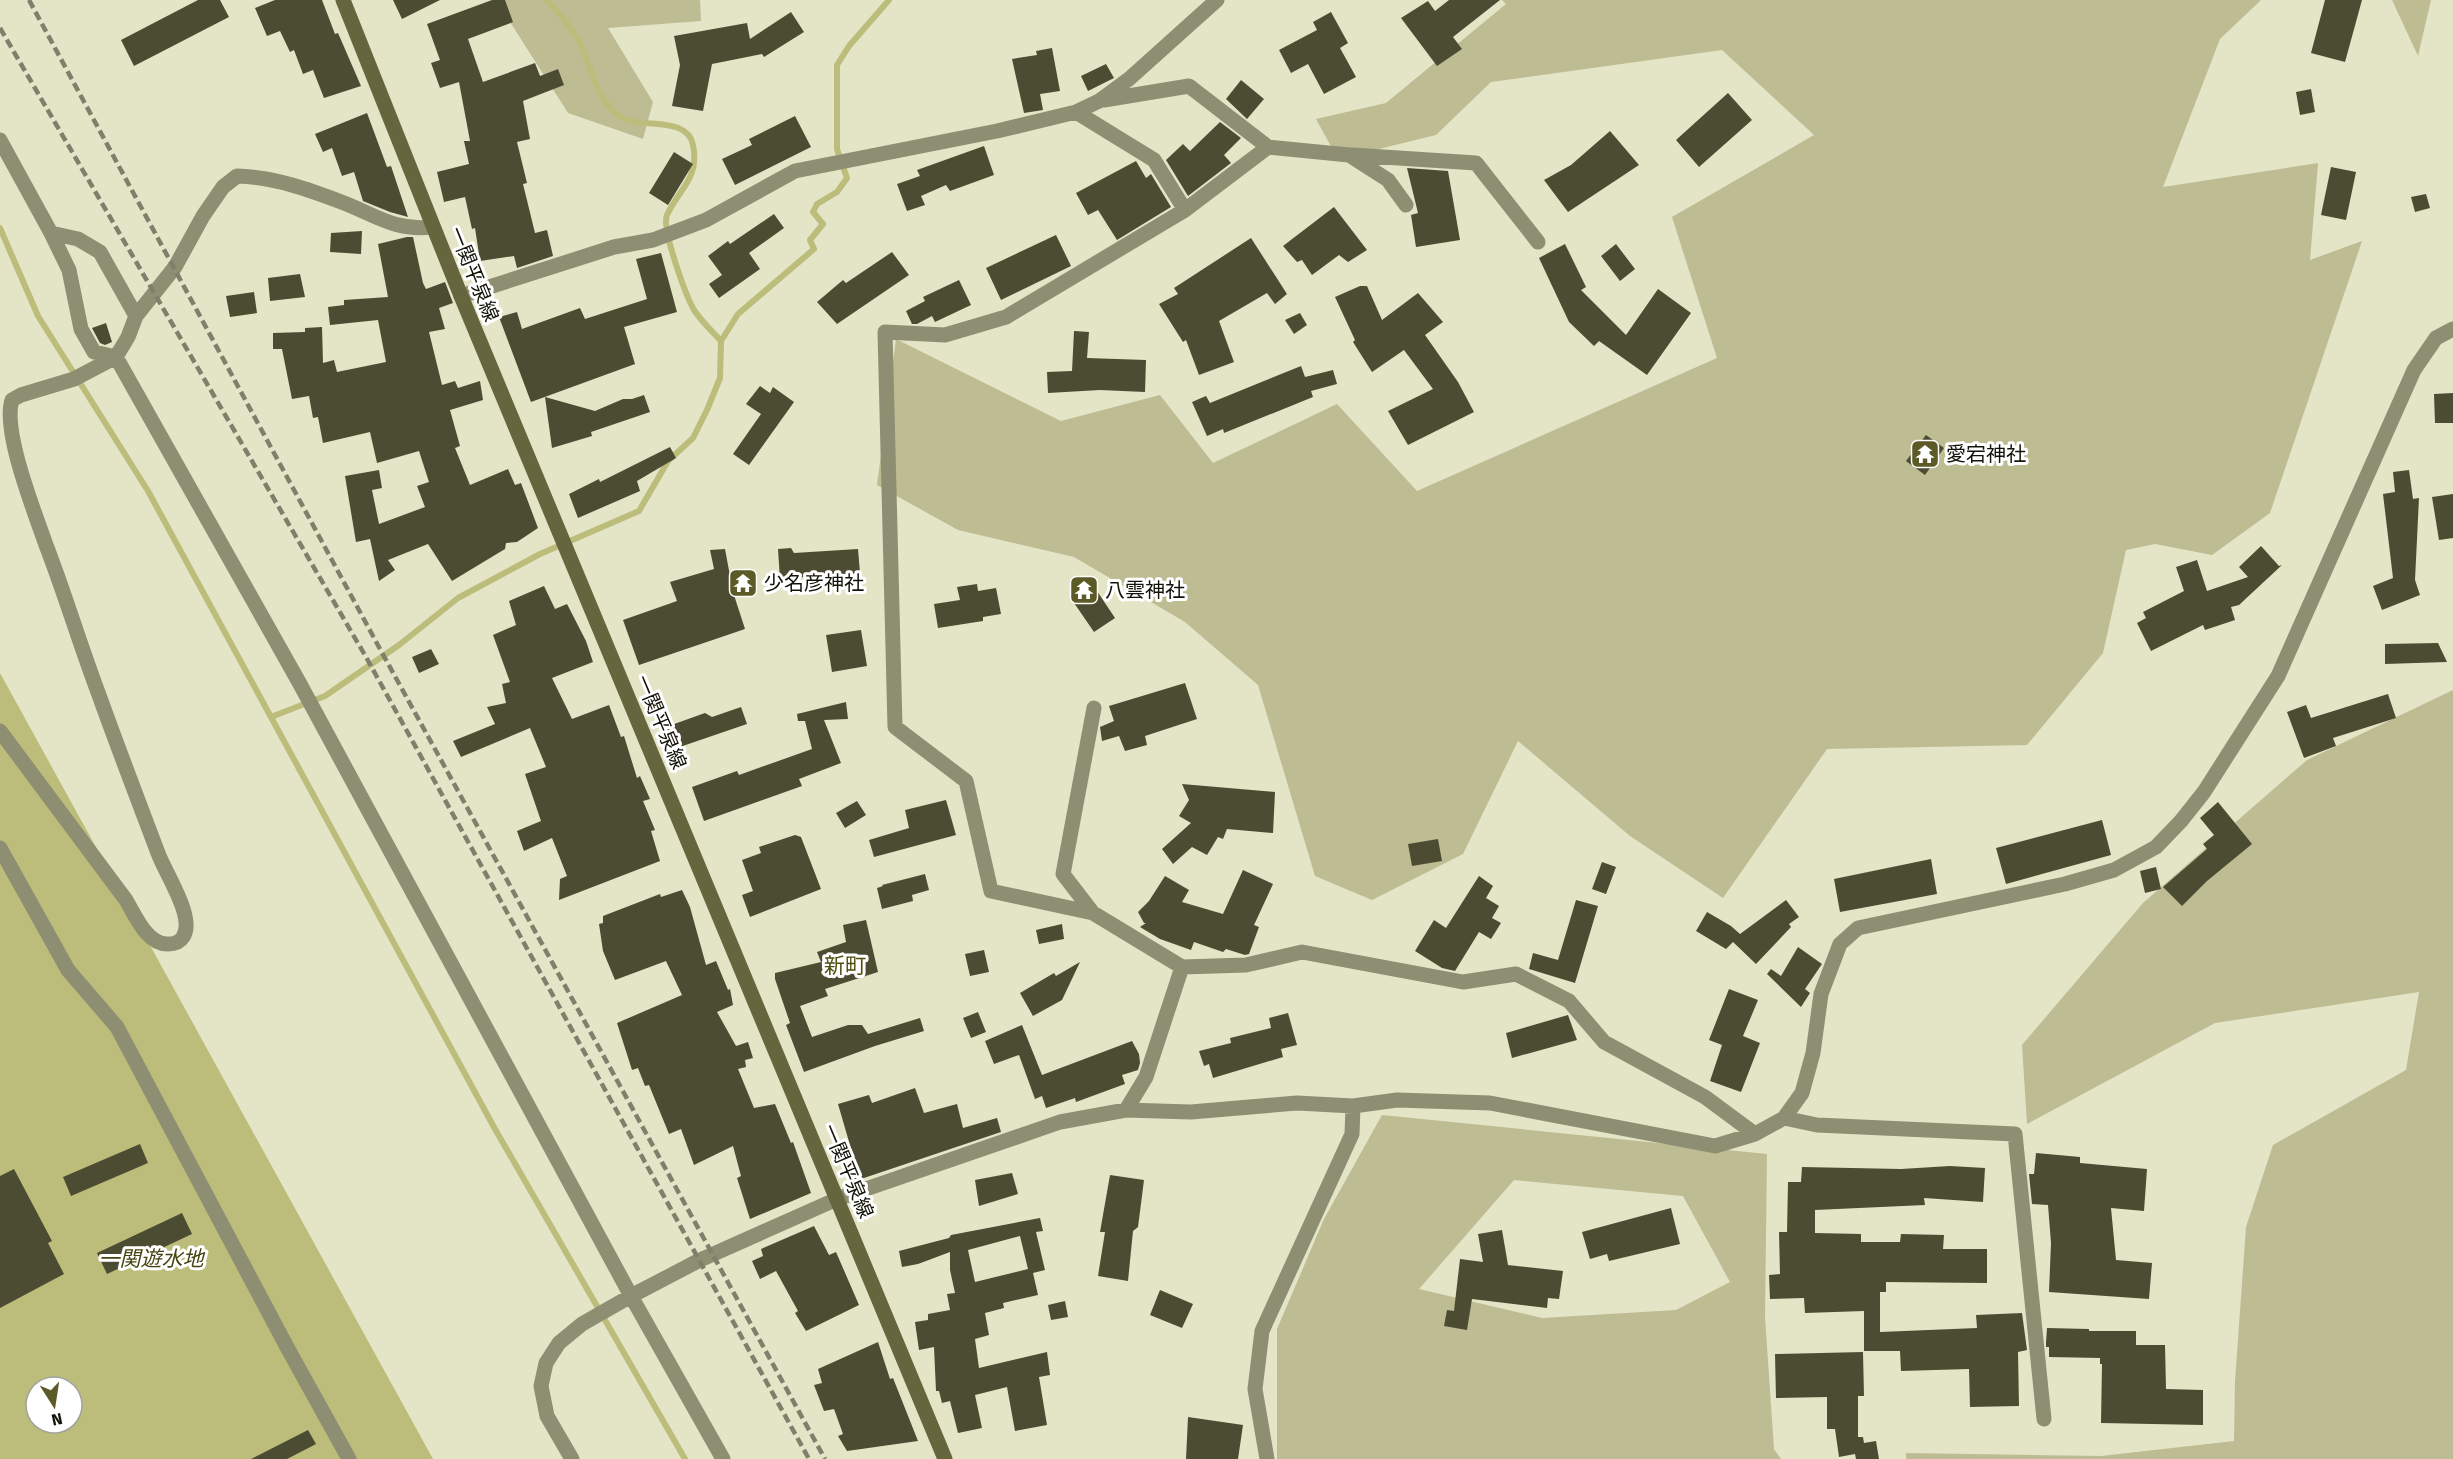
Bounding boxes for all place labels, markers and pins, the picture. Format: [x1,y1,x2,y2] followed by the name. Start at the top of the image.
[1909,438,1941,470] temple icon: 愛宕神社
[1946,442,2026,466] place label: 愛宕神社
[727,567,759,599] temple icon: 少名彦神社
[764,571,864,595] place label: 少名彦神社
[1068,574,1100,606] temple icon: 八雲神社
[1105,578,1185,602] place label: 八雲神社

